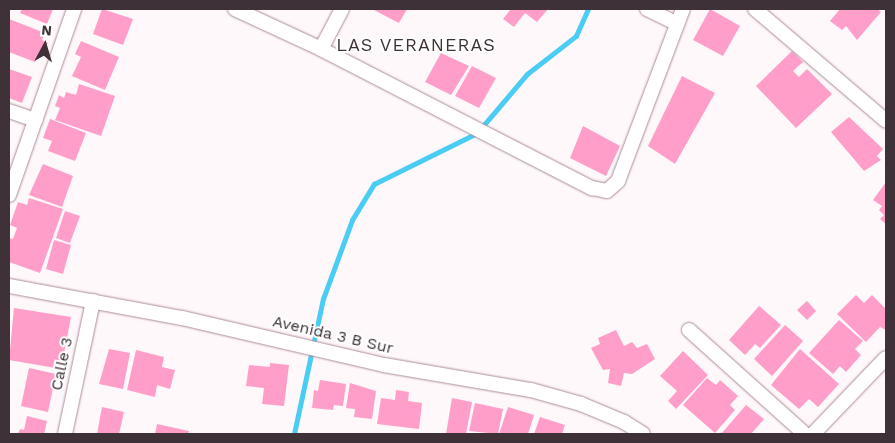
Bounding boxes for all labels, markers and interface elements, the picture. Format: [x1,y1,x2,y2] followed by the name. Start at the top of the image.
[20,20,70,70] north arrow
[41,22,53,39] text: N
[334,34,498,56] district label: LAS VERANERAS
[271,312,395,358] street label: Avenida 3 B Sur
[47,336,77,392] street label: Calle 3

